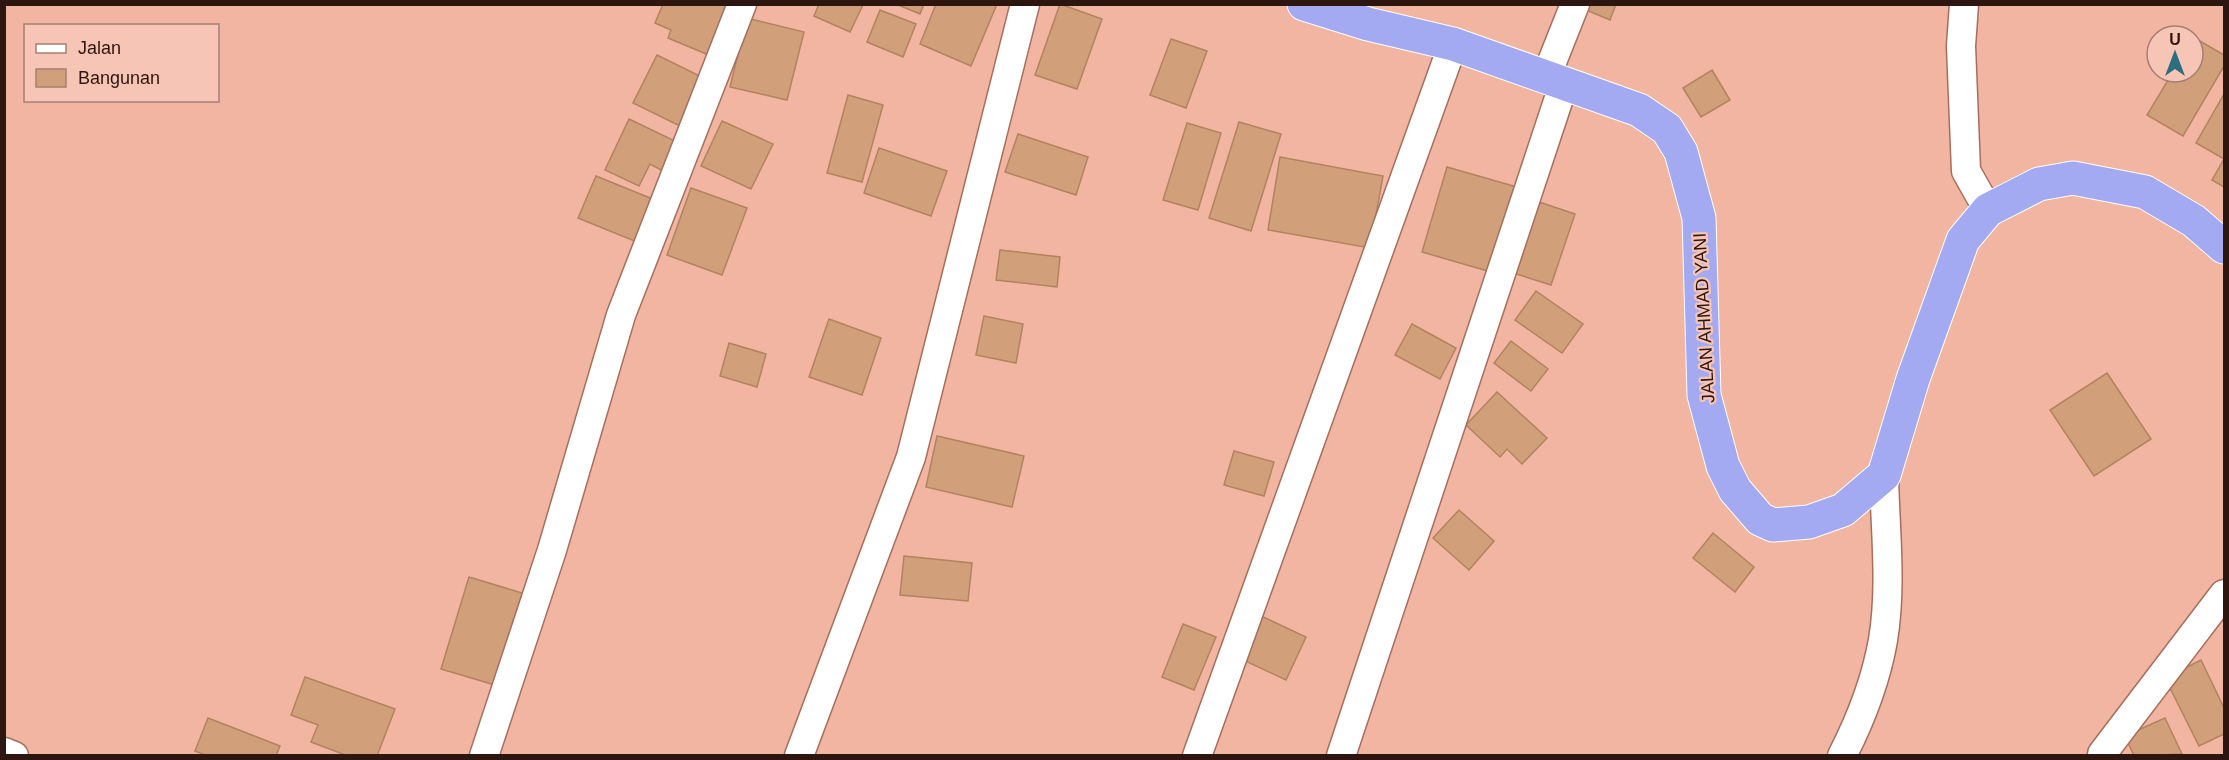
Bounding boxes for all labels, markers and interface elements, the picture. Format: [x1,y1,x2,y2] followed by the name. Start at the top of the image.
[24,24,219,102] legend
[2145,24,2205,84] north arrow
[2169,31,2181,48] text: U
[78,38,121,58] text: Jalan
[78,68,160,88] text: Bangunan
[1690,232,1718,404] street label: JALAN AHMAD YANI

